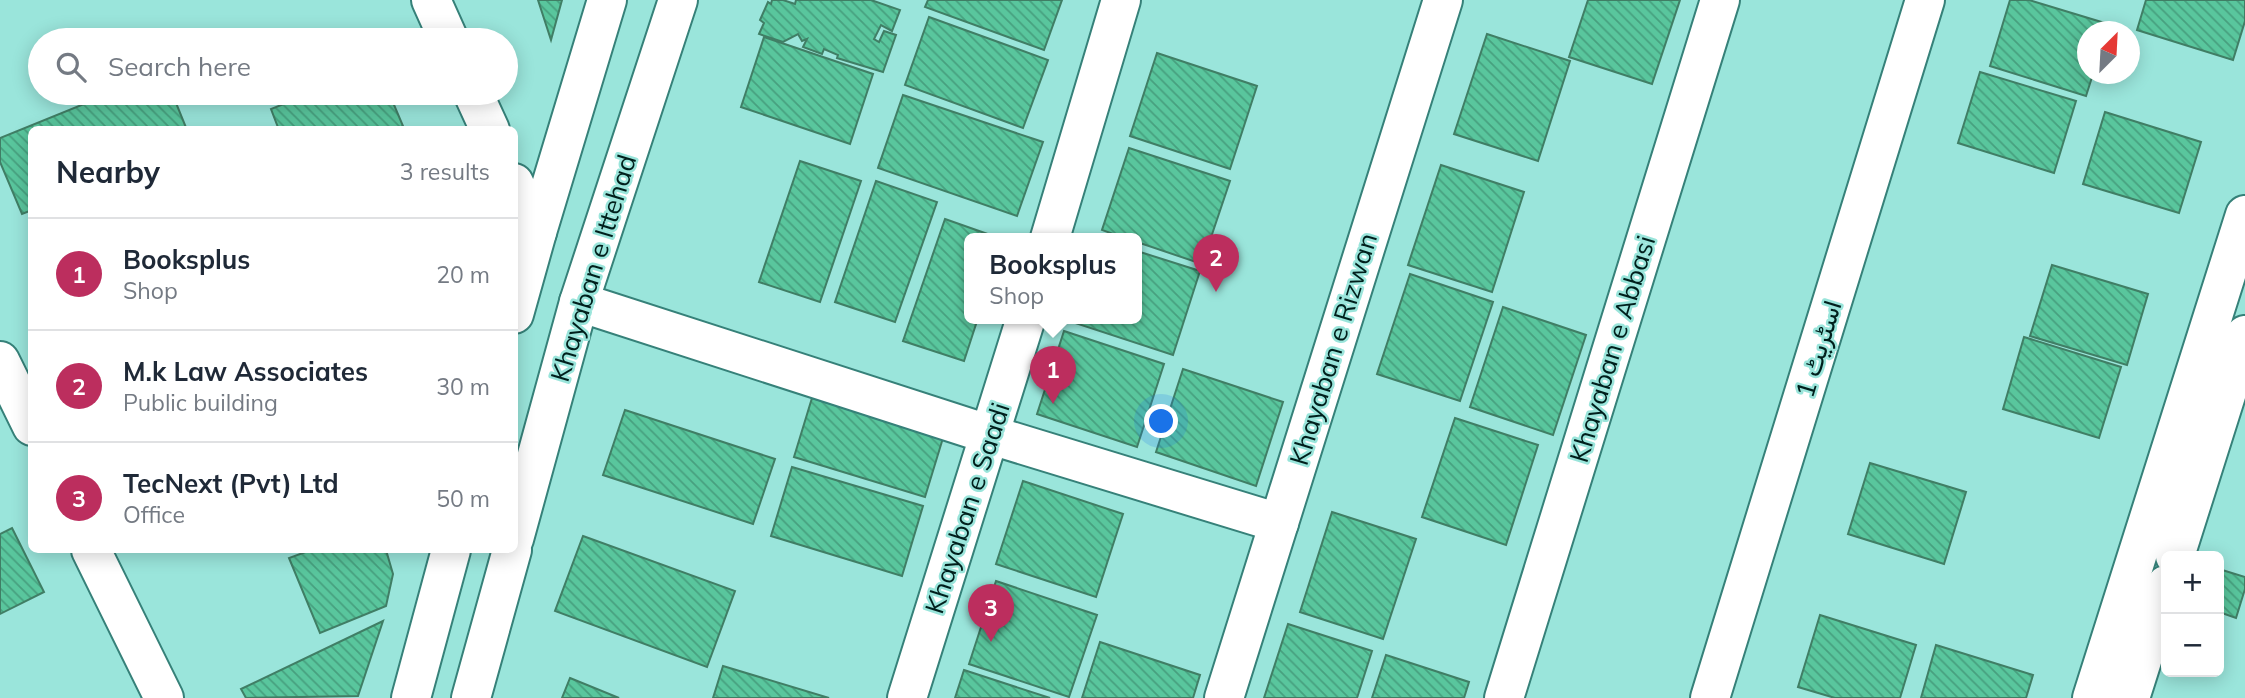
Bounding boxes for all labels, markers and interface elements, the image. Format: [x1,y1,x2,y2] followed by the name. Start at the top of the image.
[2077,21,2140,84] north arrow
[28,28,518,105] search box
[52,48,90,86] icon: search
[108,50,251,83] text: Search here
[543,151,643,385] street label: Khayaban e Ittehad
[56,153,160,191] text: Nearby
[400,157,490,186] text: 3 results
[1282,229,1384,469] street label: Khayaban e Rizwan
[1562,232,1662,466] street label: Khayaban e Abbasi
[964,233,1142,324] popup
[1193,234,1239,292] pin: 2
[123,243,250,276] text: Booksplus
[989,248,1117,281] text: Booksplus
[72,260,86,289] text: 1
[436,260,490,289] text: 20 m
[123,276,178,305] text: Shop
[989,281,1044,310] text: Shop
[1788,296,1848,402] street label: اسٹریٹ 1
[1030,346,1076,404] pin: 1
[123,355,368,388] text: M.k Law Associates
[72,372,86,401] text: 2
[436,372,490,401] text: 30 m
[123,388,278,417] text: Public building
[917,398,1017,618] street label: Khayaban e Saadi
[1144,404,1178,438] your location
[123,467,339,500] text: TecNext (Pvt) Ltd
[72,484,86,513] text: 3
[436,484,490,513] text: 50 m
[123,500,185,529] text: Office
[2161,551,2224,677] map controls
[2161,551,2224,614] button: +
[968,584,1014,642] pin: 3
[2161,614,2224,677] button: −

